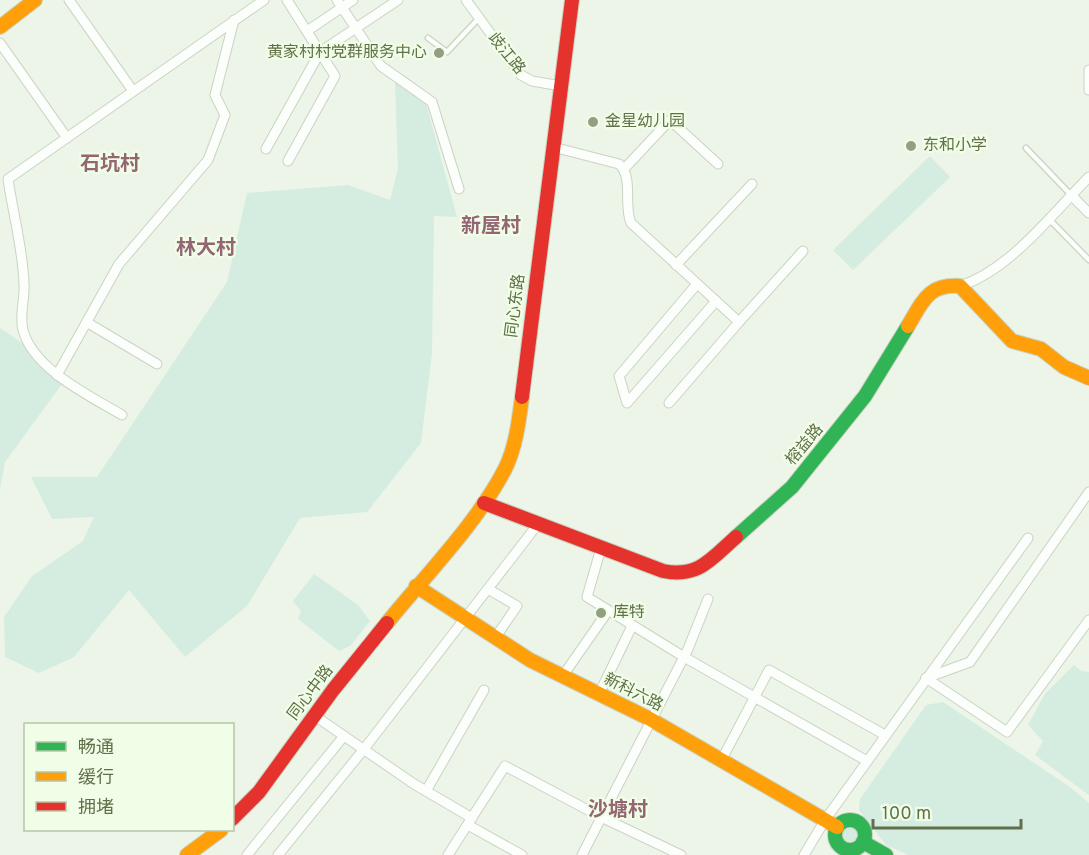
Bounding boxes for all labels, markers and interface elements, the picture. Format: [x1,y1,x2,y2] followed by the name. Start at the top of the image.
[483,29,529,79] street label: 歧江路
[267,43,427,63] place label: 黄家村村党群服务中心
[432,46,446,60] marker: 黄家村村党群服务中心
[605,112,685,132] place label: 金星幼儿园
[586,115,600,129] marker: 金星幼儿园
[923,136,987,156] place label: 东和小学
[904,139,918,153] marker: 东和小学
[80,152,140,178] district label: 石坑村
[461,214,521,240] district label: 新屋村
[176,236,236,262] district label: 林大村
[502,273,530,339] street label: 同心东路
[782,420,828,470] street label: 榕益路
[613,603,645,623] place label: 库特
[594,606,608,620] marker: 库特
[284,661,338,725] street label: 同心中路
[600,670,666,716] street label: 新科六路
[24,723,234,831] legend
[78,737,114,760] text: 畅通
[78,767,114,790] text: 缓行
[873,792,1022,830] scale bar
[78,797,114,820] text: 拥堵
[588,798,648,824] district label: 沙塘村
[882,803,931,826] text: 100 m

